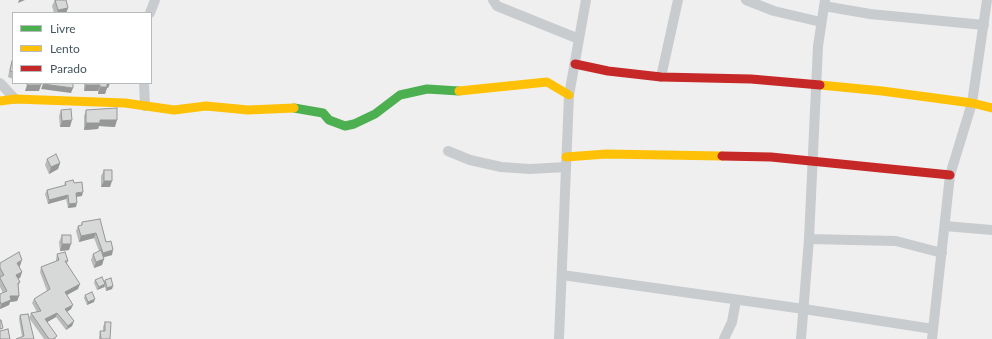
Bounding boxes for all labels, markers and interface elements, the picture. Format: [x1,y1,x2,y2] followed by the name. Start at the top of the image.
[12,12,152,84] legend
[50,21,76,36] text: Livre
[50,41,80,56] text: Lento
[50,61,87,76] text: Parado

